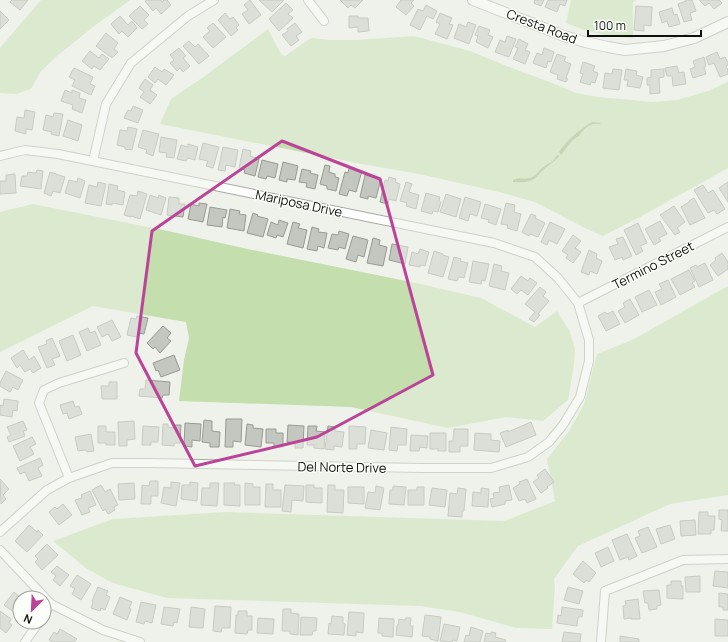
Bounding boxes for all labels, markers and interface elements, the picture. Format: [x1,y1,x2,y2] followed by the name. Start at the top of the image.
[504,4,580,48] street label: Cresta Road
[588,12,701,38] scale bar
[594,17,626,34] text: 100 m
[254,185,344,221] street label: Mariposa Drive
[609,237,697,293] street label: Termino Street
[297,457,387,477] street label: Del Norte Drive
[12,590,52,630] north arrow
[21,611,34,628] text: N

